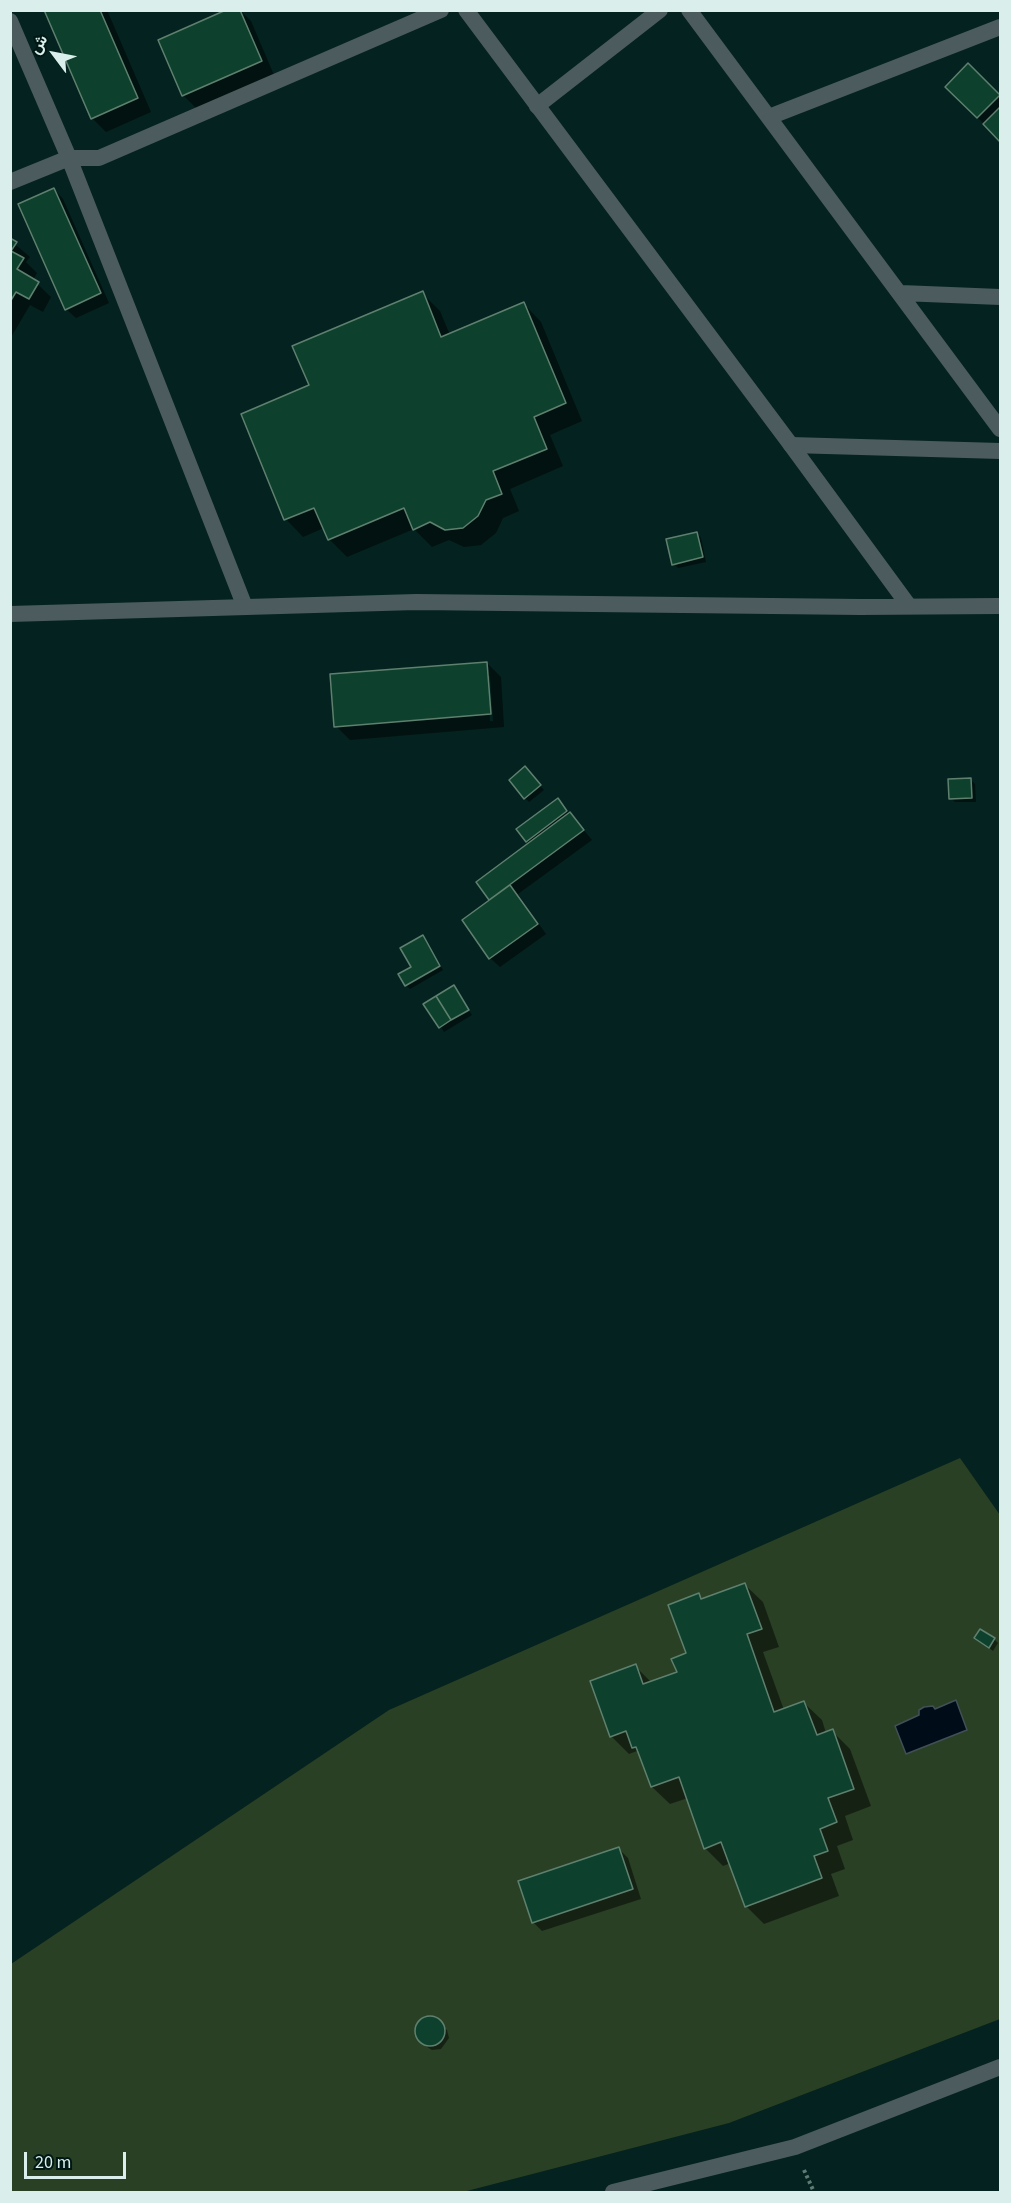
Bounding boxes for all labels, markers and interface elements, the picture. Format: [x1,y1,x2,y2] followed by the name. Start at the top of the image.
[24,24,84,84] north arrow
[24,30,53,58] text: ش
[27,2140,129,2178] scale bar
[35,2150,71,2175] text: 20 m

